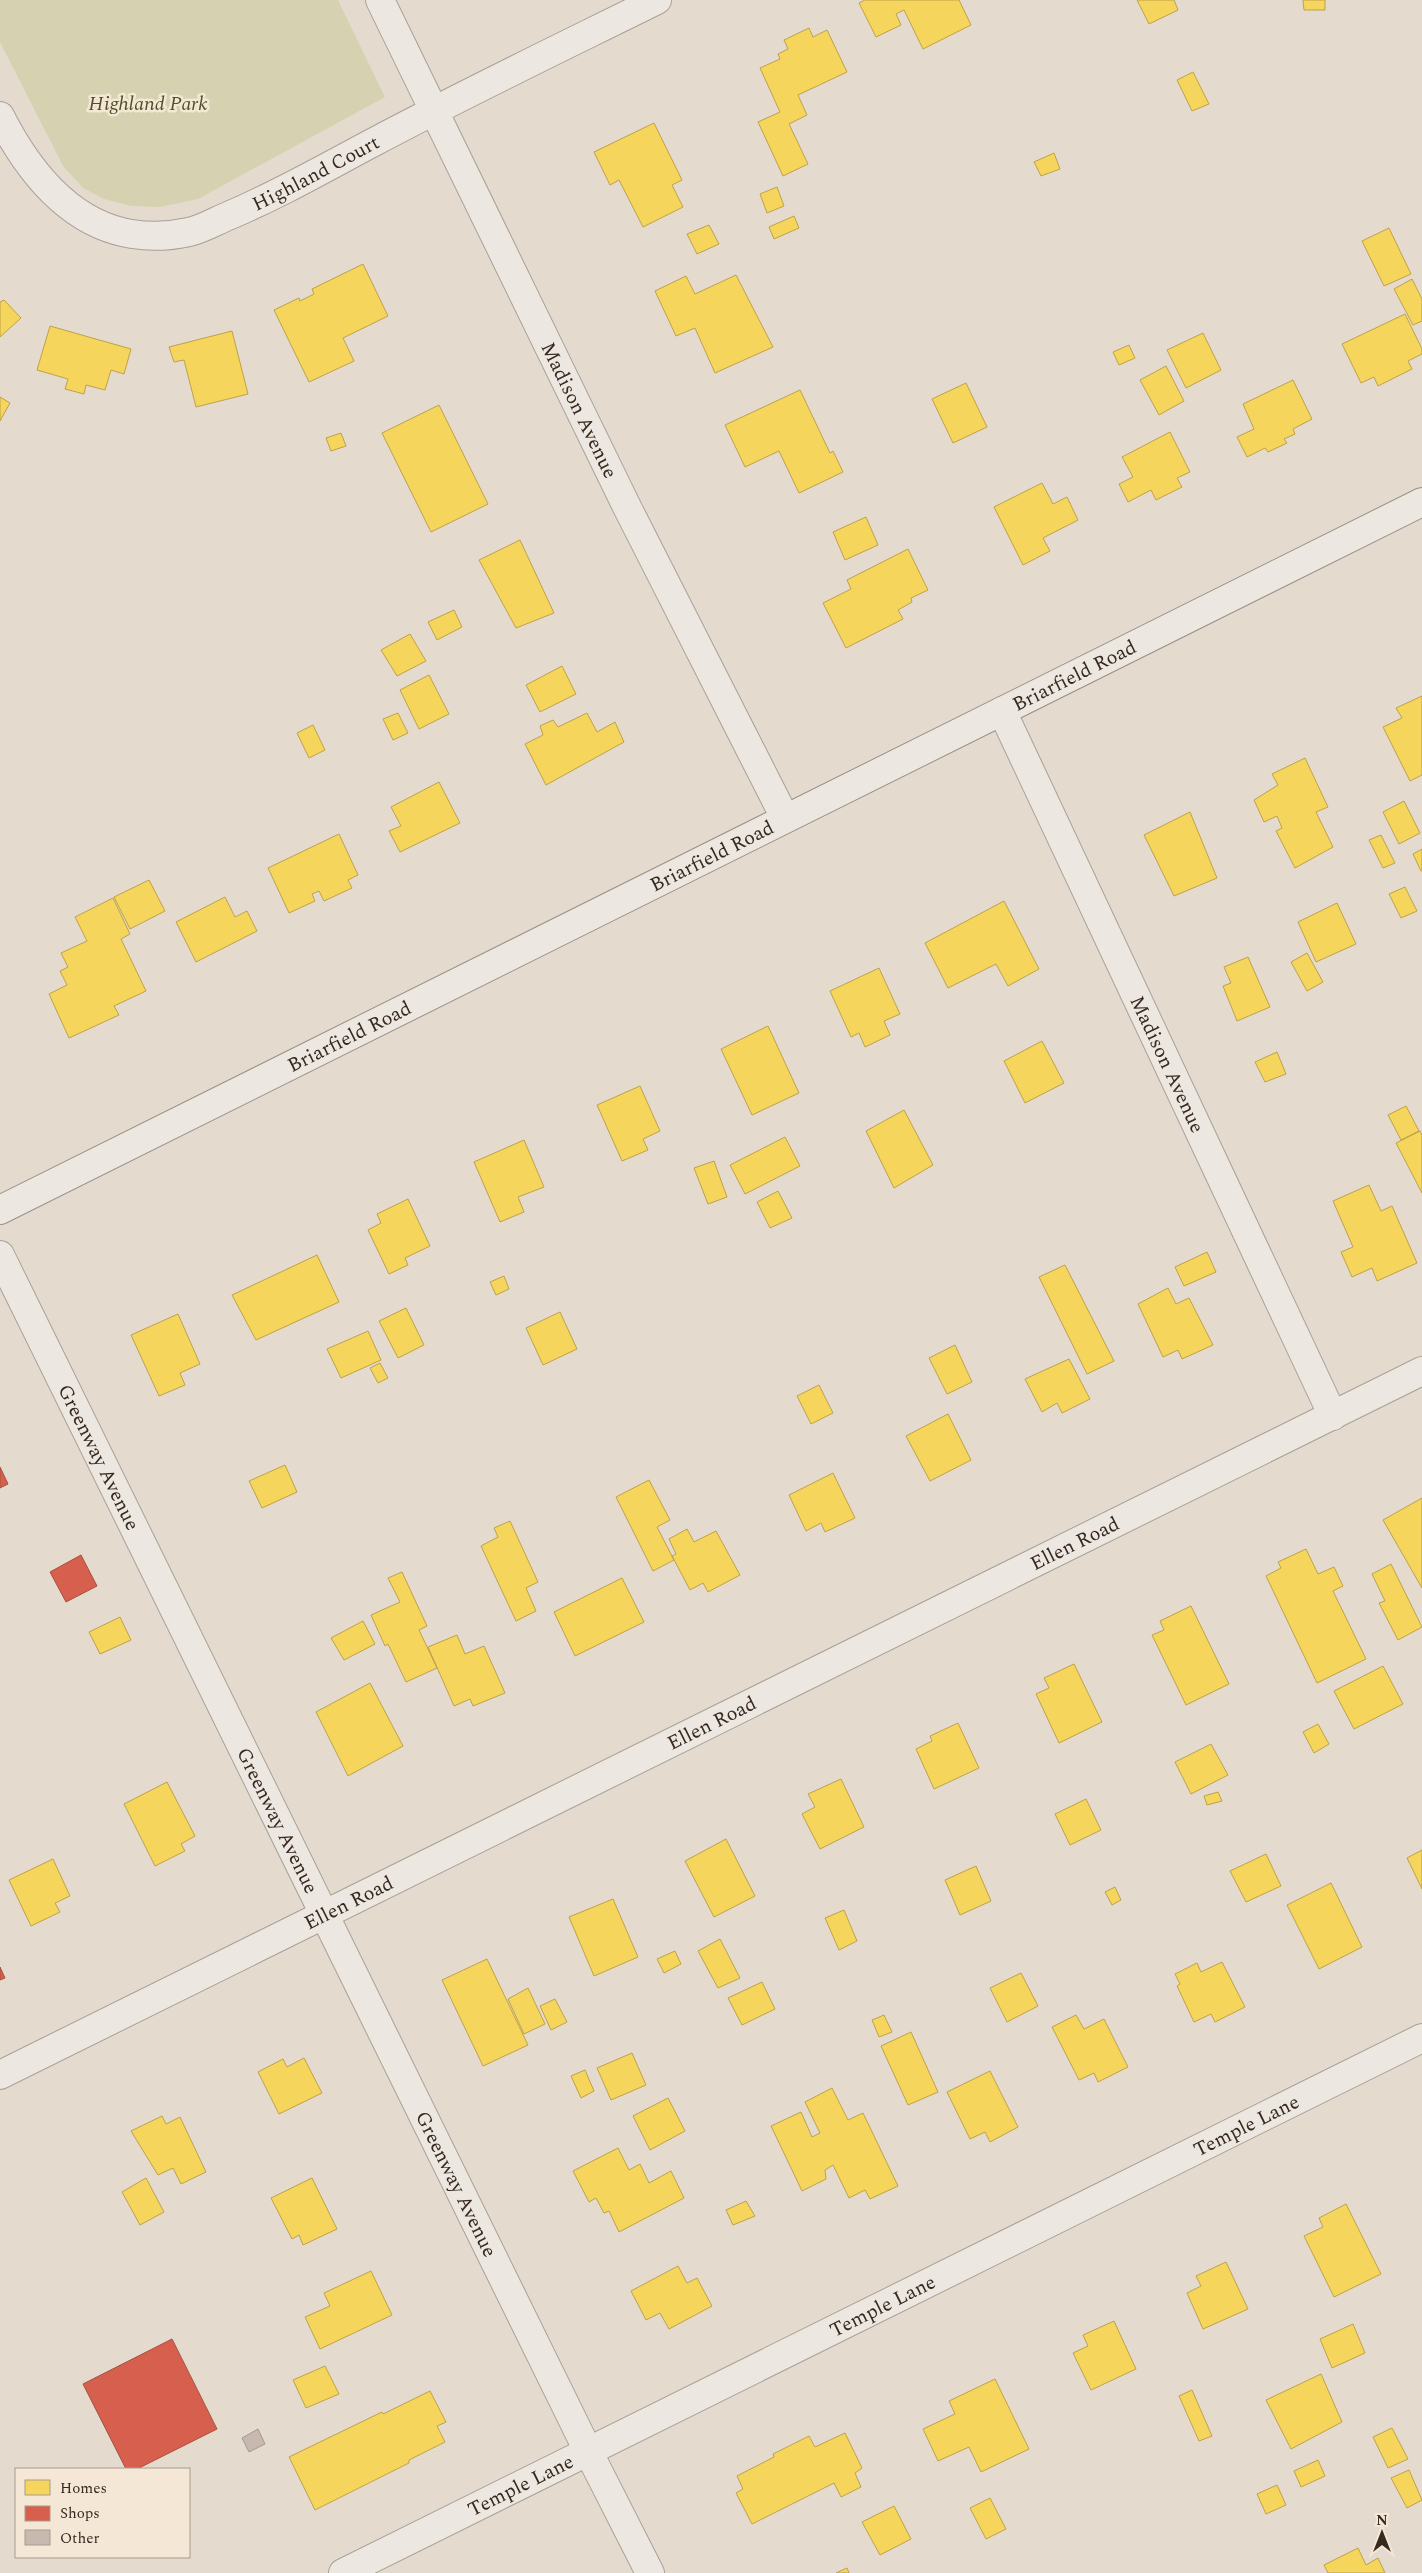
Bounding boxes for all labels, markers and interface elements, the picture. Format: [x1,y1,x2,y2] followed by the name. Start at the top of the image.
[88,89,208,119] park label: Highland Park
[247,128,385,219] street label: Highland Court
[533,337,625,484] street label: Madison Avenue
[1007,632,1142,720] street label: Briarfield Road
[645,813,779,900] street label: Briarfield Road
[1122,991,1212,1138] street label: Madison Avenue
[282,993,417,1081] street label: Briarfield Road
[50,1379,147,1536] street label: Greenway Avenue
[1025,1509,1125,1579] street label: Ellen Road
[662,1689,762,1758] street label: Ellen Road
[228,1743,326,1899] street label: Greenway Avenue
[299,1869,399,1938] street label: Ellen Road
[1188,2087,1305,2165] street label: Temple Lane
[407,2106,504,2262] street label: Greenway Avenue
[825,2267,941,2345] street label: Temple Lane
[463,2447,579,2525] street label: Temple Lane
[15,2468,190,2558] legend
[60,2477,107,2500] text: Homes
[60,2502,100,2525] text: Shops
[1357,2508,1407,2558] north arrow
[1376,2510,1388,2531] text: N
[60,2527,99,2550] text: Other

